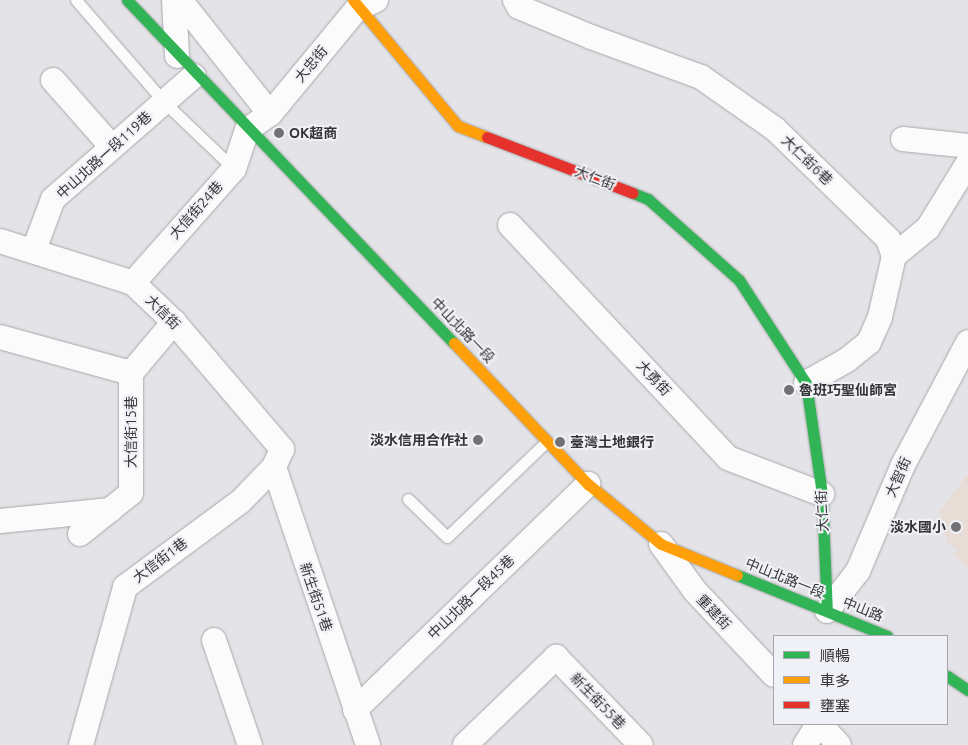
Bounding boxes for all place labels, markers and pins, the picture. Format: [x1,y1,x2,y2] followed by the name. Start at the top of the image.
[289,125,337,141] place label: OK超商
[273,127,285,139] marker: OK超商
[799,382,897,398] place label: 魯班巧聖仙師宮
[783,384,795,396] marker: 魯班巧聖仙師宮
[370,432,468,448] place label: 淡水信用合作社
[472,434,484,446] marker: 淡水信用合作社
[570,434,654,450] place label: 臺灣土地銀行
[554,436,566,448] marker: 臺灣土地銀行
[890,519,946,535] place label: 淡水國小
[950,521,962,533] marker: 淡水國小

